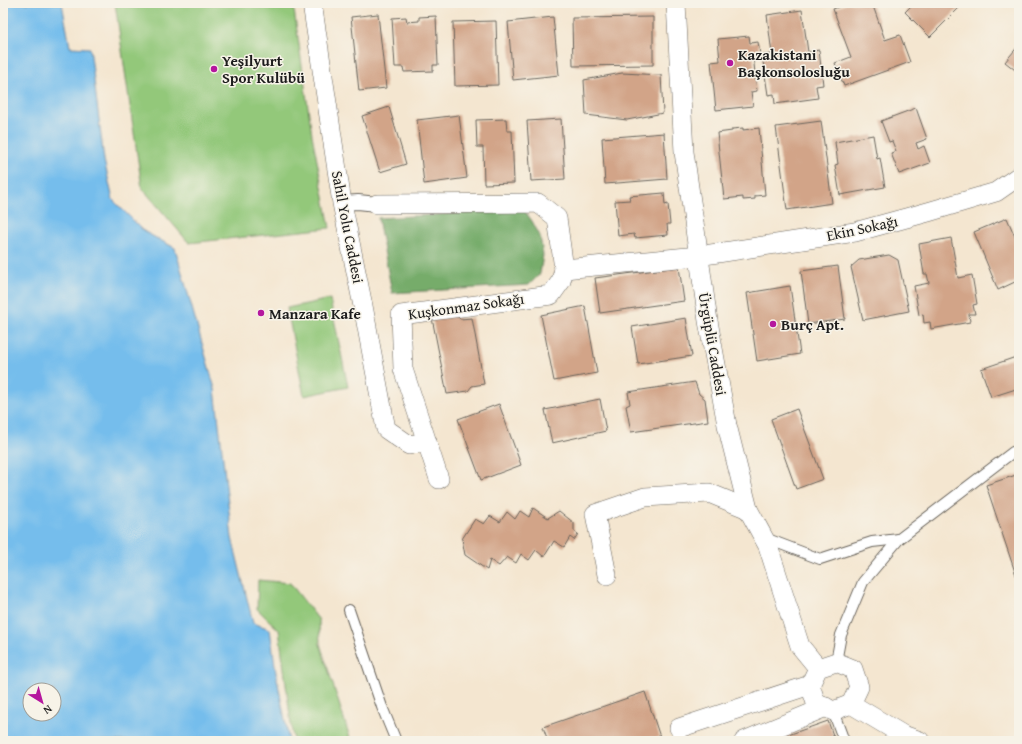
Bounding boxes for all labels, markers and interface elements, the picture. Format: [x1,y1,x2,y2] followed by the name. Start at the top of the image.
[738,44,850,82] place label: Kazakistani Başkonsolosluğu
[222,50,305,88] place label: Yeşilyurt Spor Kulübü
[725,58,735,68] marker: Kazakistani Başkonsolosluğu
[209,64,219,74] marker: Yeşilyurt Spor Kulübü
[327,169,369,285] street label: Sahil Yolu Caddesi
[824,210,900,246] street label: Ekin Sokağı
[407,287,525,325] street label: Kuşkonmaz Sokağı
[694,291,732,397] street label: Ürgüplü Caddesi
[269,303,361,324] place label: Manzara Kafe
[256,308,266,318] marker: Manzara Kafe
[781,314,844,335] place label: Burç Apt.
[768,319,778,329] marker: Burç Apt.
[22,682,62,722] north arrow
[40,701,56,719] text: N

